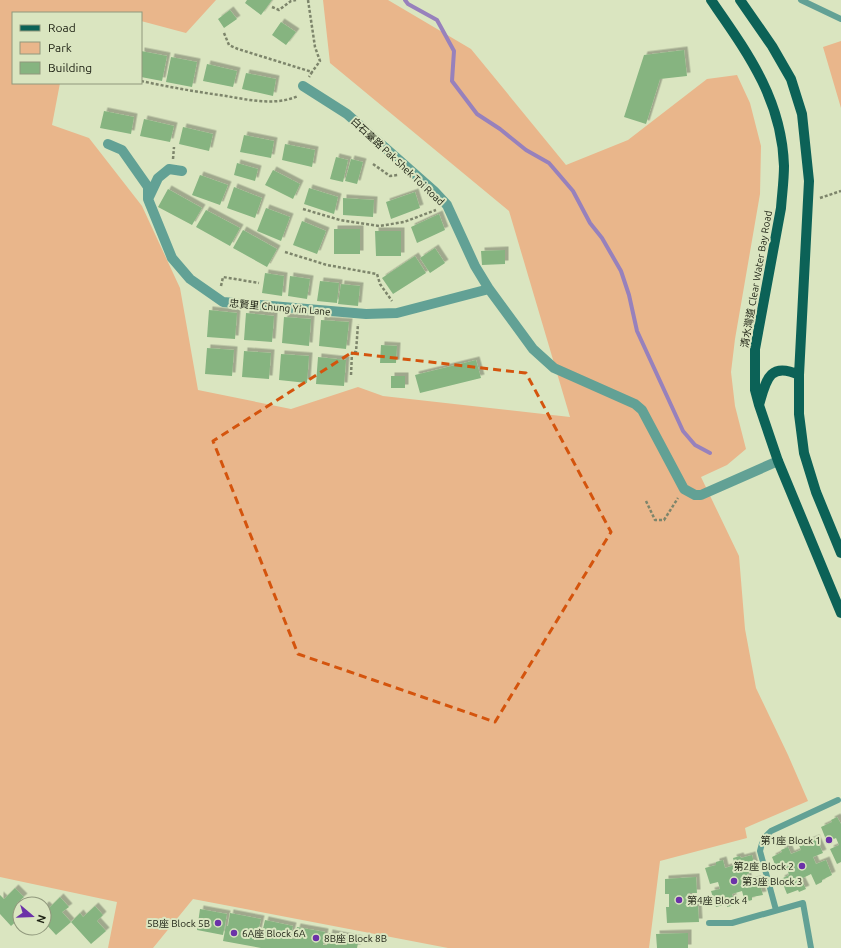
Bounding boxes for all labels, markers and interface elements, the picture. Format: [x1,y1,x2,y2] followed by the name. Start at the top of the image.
[12,12,142,84] legend
[48,21,76,34] text: Road
[48,41,72,54] text: Park
[48,61,92,74] text: Building
[349,115,447,207] street label: 白石臺路 Pak Shek Toi Road
[739,209,774,349] street label: 清水灣道 Clear Water Bay Road
[229,298,331,317] street label: 忠賢里 Chung Yin Lane
[761,835,821,846] place label: 第1座 Block 1
[824,835,834,845] marker: 第1座 Block 1
[734,861,794,872] place label: 第2座 Block 2
[797,861,807,871] marker: 第2座 Block 2
[729,876,739,886] marker: 第3座 Block 3
[742,876,802,887] place label: 第3座 Block 3
[674,895,684,905] marker: 第4座 Block 4
[687,895,748,906] place label: 第4座 Block 4
[12,896,52,936] north arrow
[34,913,48,925] text: N
[147,918,210,929] place label: 5B座 Block 5B
[213,918,223,928] marker: 5B座 Block 5B
[229,928,239,938] marker: 6A座 Block 6A
[242,928,306,939] place label: 6A座 Block 6A
[311,933,321,943] marker: 8B座 Block 8B
[324,933,387,944] place label: 8B座 Block 8B

